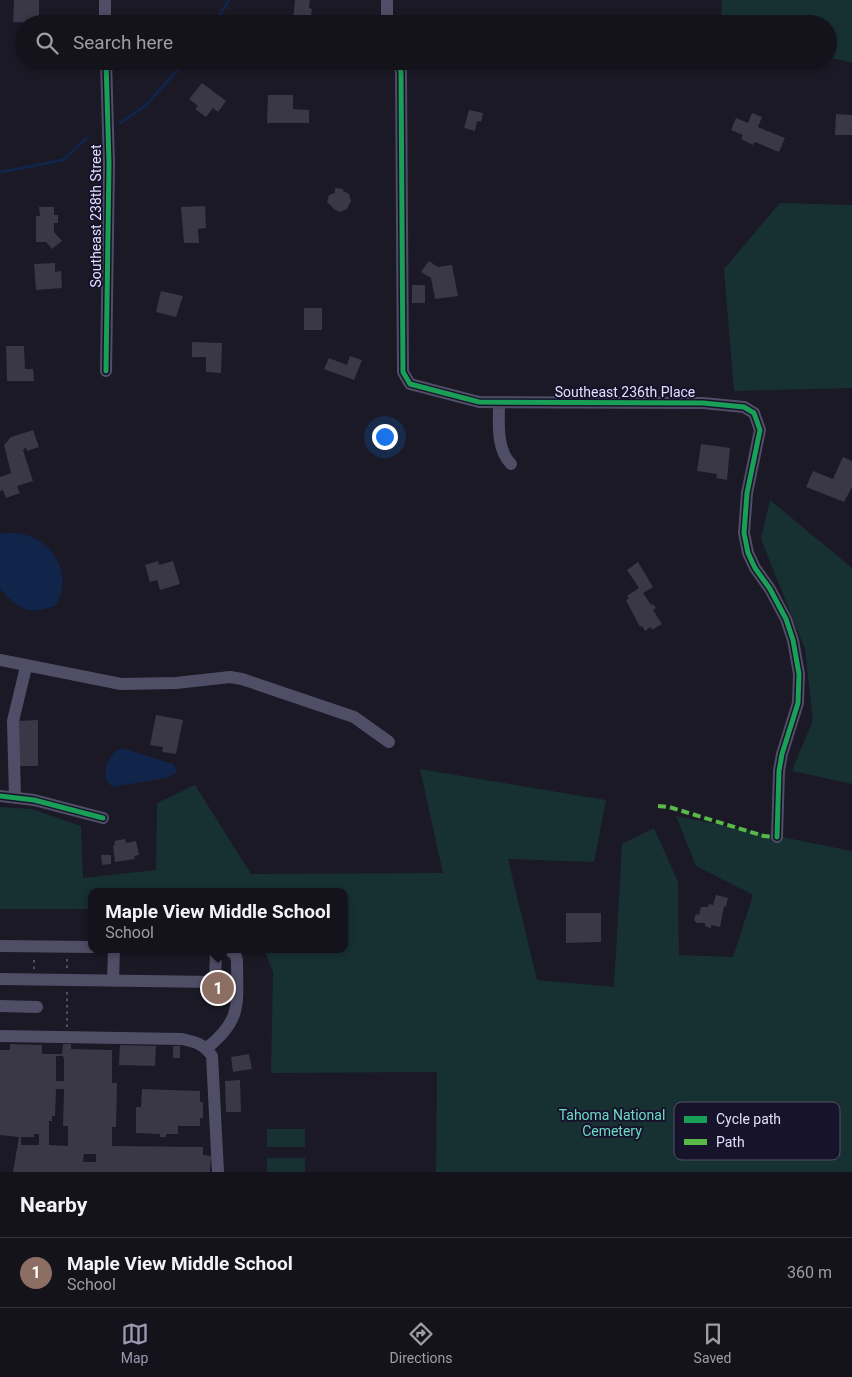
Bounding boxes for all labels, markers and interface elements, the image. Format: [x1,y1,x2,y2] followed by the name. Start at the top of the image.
[15,15,837,70] search box
[33,29,61,57] icon: search
[73,31,173,54] text: Search here
[88,144,104,287] street label: Southeast 238th Street
[555,384,695,400] street label: Southeast 236th Place
[372,424,398,450] your location
[88,888,348,953] popup
[105,900,331,923] text: Maple View Middle School
[105,923,154,942] text: School
[202,969,234,1007] pin: 1
[674,1102,840,1160] legend
[559,1107,665,1139] park label: Tahoma National Cemetery
[716,1111,781,1127] text: Cycle path
[716,1134,745,1150] text: Path
[20,1193,87,1217] text: Nearby
[67,1252,293,1275] text: Maple View Middle School
[31,1263,41,1282] text: 1
[787,1263,832,1282] text: 360 m
[67,1275,116,1294] text: School
[121,1320,149,1366] tab: Map
[390,1320,453,1366] tab: Directions
[694,1320,731,1366] tab: Saved

